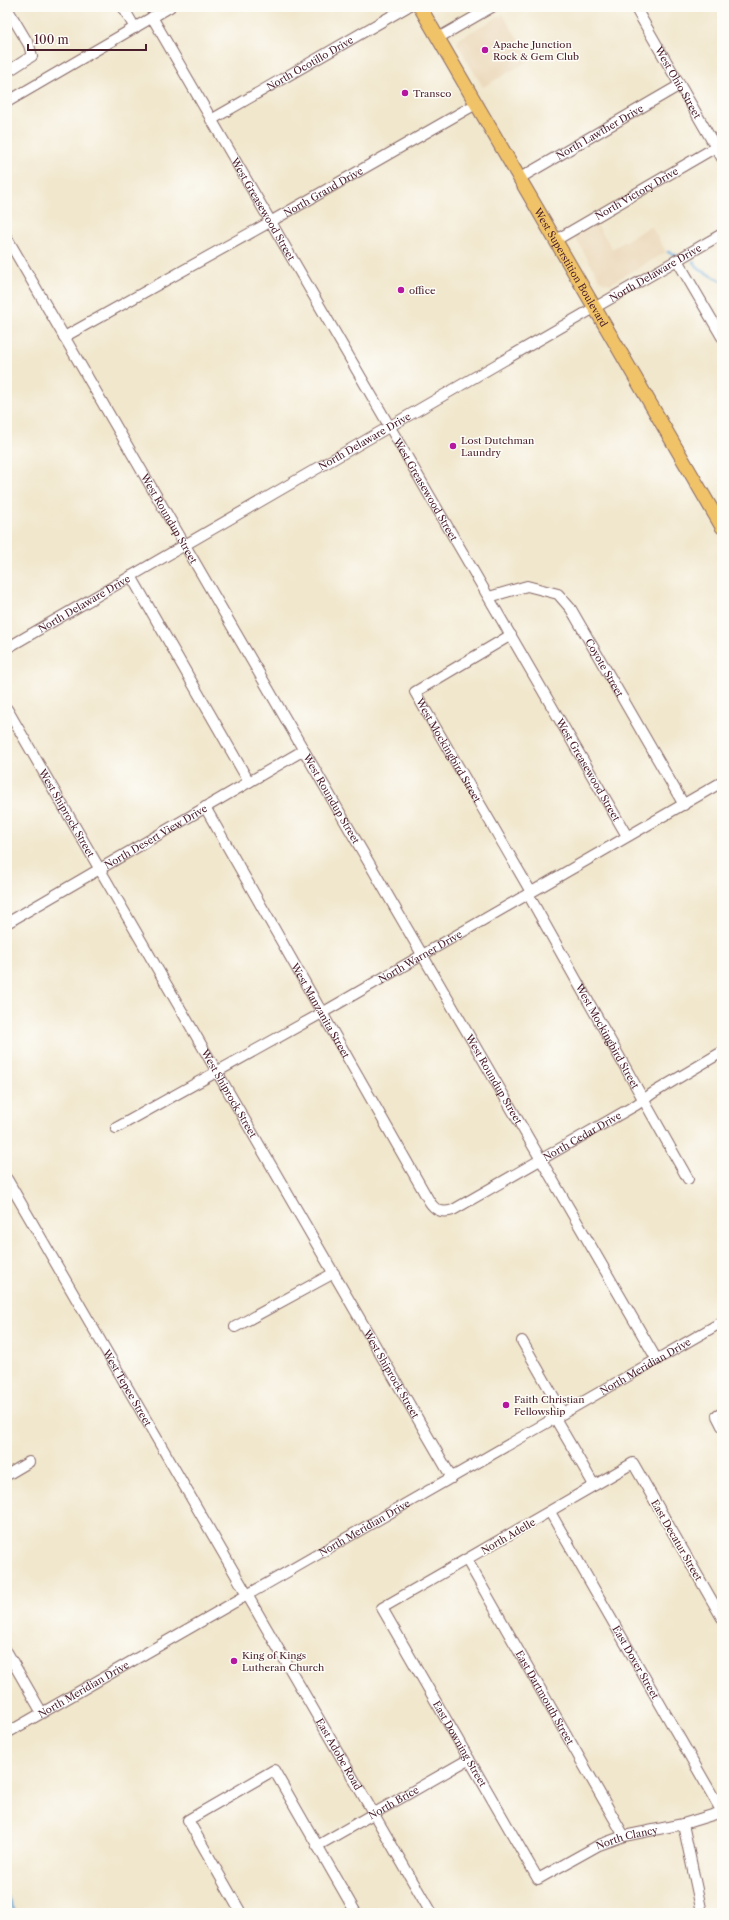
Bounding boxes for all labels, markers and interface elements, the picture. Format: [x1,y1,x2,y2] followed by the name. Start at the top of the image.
[28,26,146,52] scale bar
[34,32,69,47] text: 100 m
[264,33,356,94] street label: North Ocotillo Drive
[492,38,579,63] place label: Apache Junction Rock & Gem Club
[652,43,704,121] street label: West Ohio Street
[480,45,490,55] marker: Apache Junction Rock & Gem Club
[413,87,451,100] place label: Transco
[400,88,410,98] marker: Transco
[554,102,646,163] street label: North Lawther Drive
[228,155,298,263] street label: West Greasewood Street
[281,164,366,220] street label: North Grand Drive
[593,164,681,223] street label: North Victory Drive
[531,205,610,329] street label: West Superstition Boulevard
[607,241,704,305] street label: North Delaware Drive
[409,284,436,297] place label: office
[396,285,406,295] marker: office
[316,410,413,473] street label: North Delaware Drive
[461,434,535,459] place label: Lost Dutchman Laundry
[390,435,461,544] street label: West Greasewood Street
[448,441,458,451] marker: Lost Dutchman Laundry
[137,471,200,566] street label: West Roundup Street
[36,572,133,636] street label: North Delaware Drive
[582,636,626,700] street label: Coyote Street
[413,695,484,805] street label: West Mockingbird Street
[553,715,623,824] street label: West Greasewood Street
[300,751,363,847] street label: West Roundup Street
[36,766,98,860] street label: West Shiprock Street
[102,802,210,872] street label: North Desert View Drive
[376,927,465,986] street label: North Warner Drive
[288,960,353,1061] street label: West Manzanita Street
[572,981,642,1092] street label: West Mockingbird Street
[462,1031,525,1127] street label: West Roundup Street
[198,1046,260,1140] street label: West Shiprock Street
[541,1109,624,1164] street label: North Cedar Drive
[360,1327,422,1421] street label: West Shiprock Street
[597,1335,694,1398] street label: North Meridian Drive
[99,1346,155,1429] street label: West Tepee Street
[514,1393,585,1418] place label: Faith Christian Fellowship
[501,1400,511,1410] marker: Faith Christian Fellowship
[317,1497,413,1559] street label: North Meridian Drive
[648,1497,705,1584] street label: East Decatur Street
[479,1515,538,1557] street label: North Adelle
[609,1623,662,1702] street label: East Dover Street
[513,1648,577,1747] street label: East Dartmouth Street
[242,1649,325,1674] place label: King of Kings Lutheran Church
[229,1656,239,1666] marker: King of Kings Lutheran Church
[36,1658,132,1721] street label: North Meridian Drive
[430,1699,490,1789] street label: East Downing Street
[313,1716,365,1792] street label: East Adobe Road
[366,1783,421,1822] street label: North Brice
[594,1823,659,1853] street label: North Clancy

